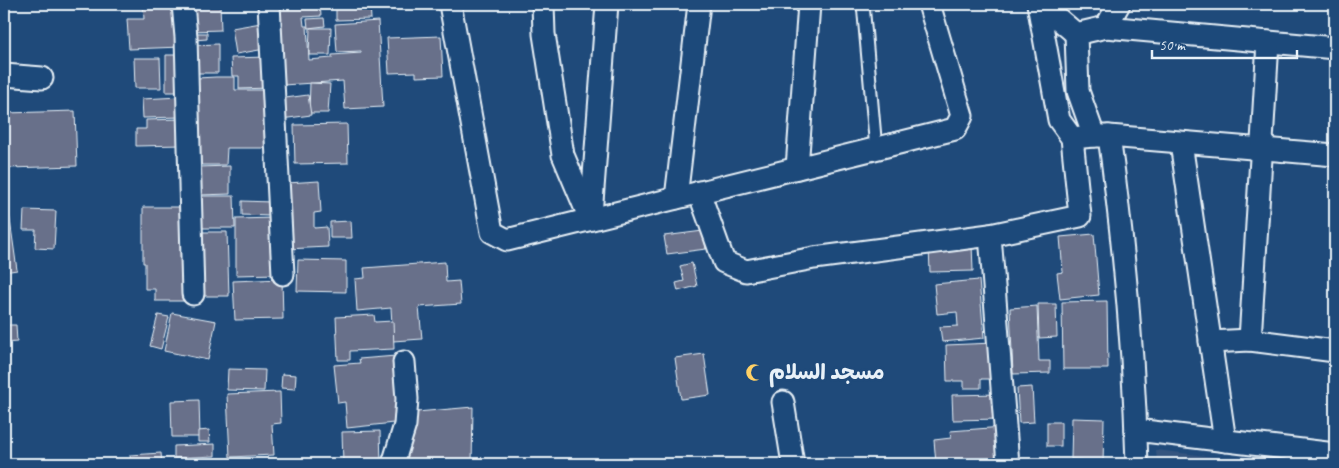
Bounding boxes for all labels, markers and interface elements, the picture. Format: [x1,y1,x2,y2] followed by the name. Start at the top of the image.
[1152,28,1296,60] scale bar
[1159,36,1186,55] text: 50 m
[769,359,884,388] place label: مسجد السلام
[745,362,765,382] mosque icon: مسجد السلام

